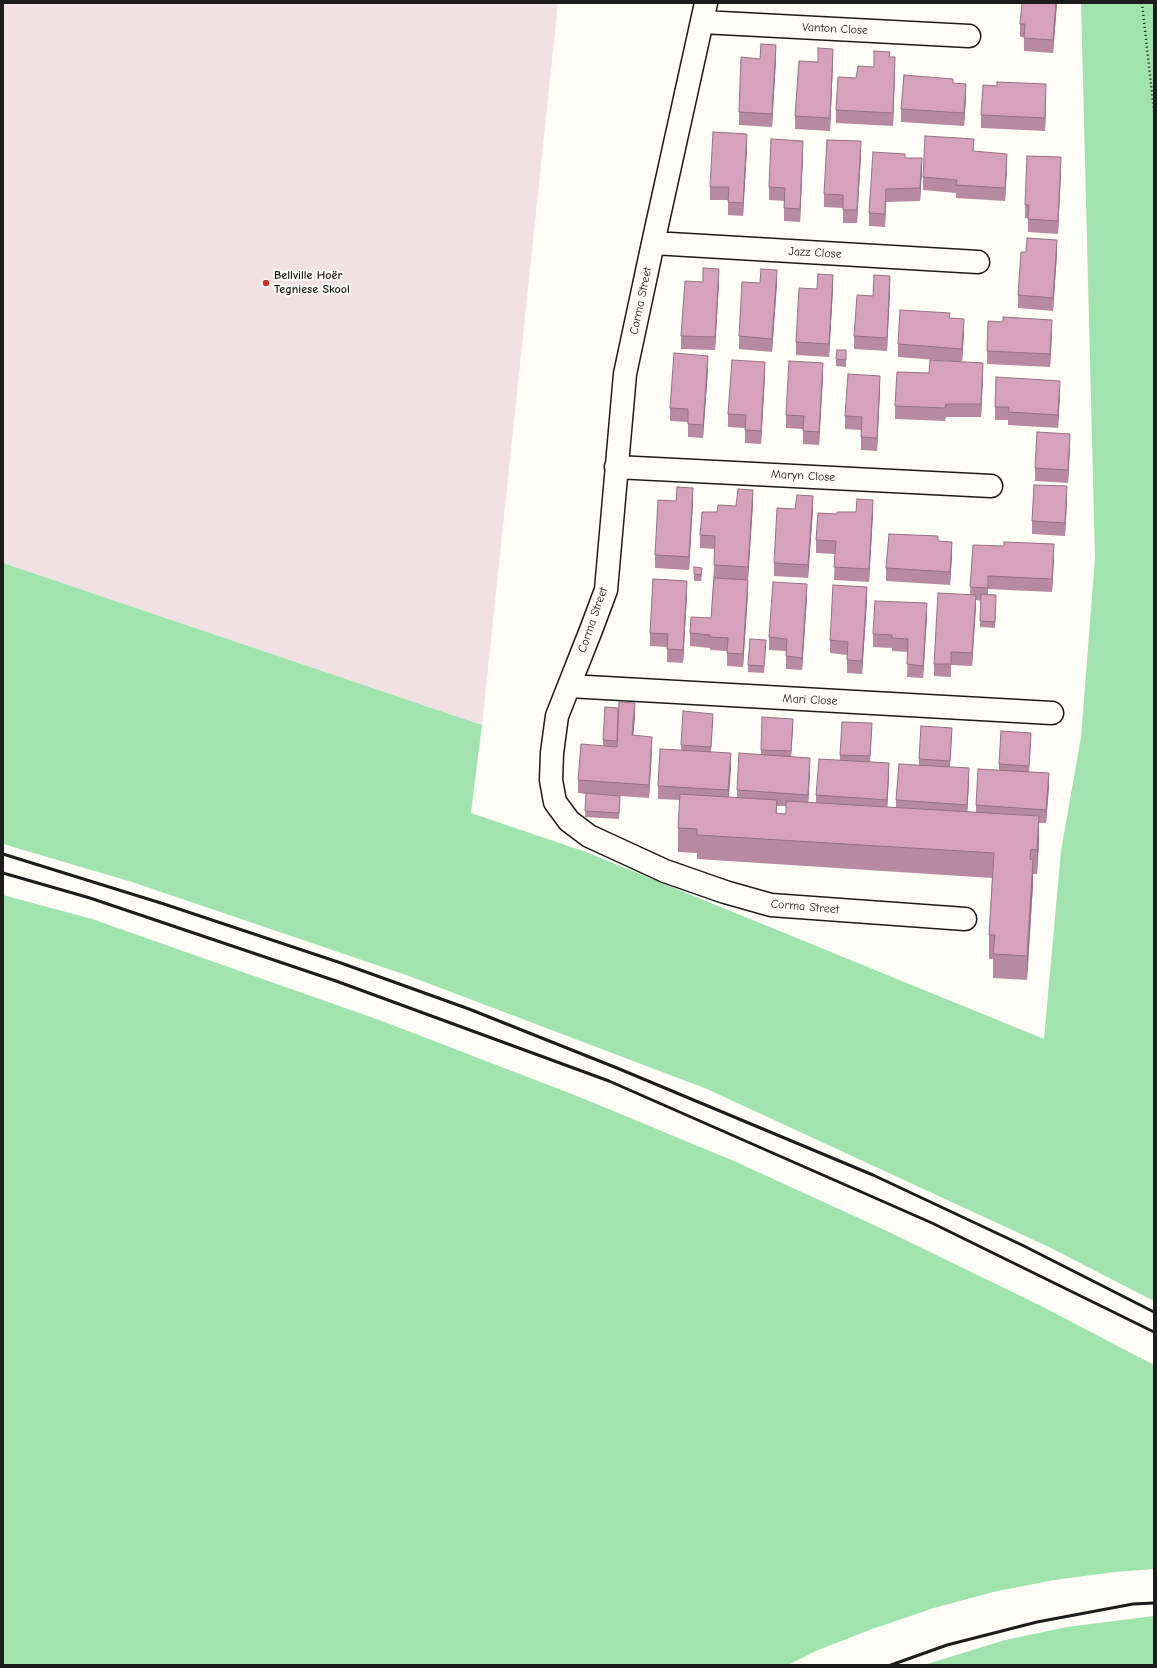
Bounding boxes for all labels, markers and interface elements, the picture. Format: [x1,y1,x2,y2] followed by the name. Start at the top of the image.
[802,20,868,38] street label: Vanton Close
[788,244,842,262] street label: Jazz Close
[627,266,655,336] street label: Corma Street
[274,269,350,297] place label: Bellville Hoër Tegniese Skool
[261,278,271,288] marker: Bellville Hoër Tegniese Skool
[771,467,835,485] street label: Maryn Close
[575,585,611,655] street label: Corma Street
[782,691,838,709] street label: Mari Close
[770,897,840,917] street label: Corma Street

